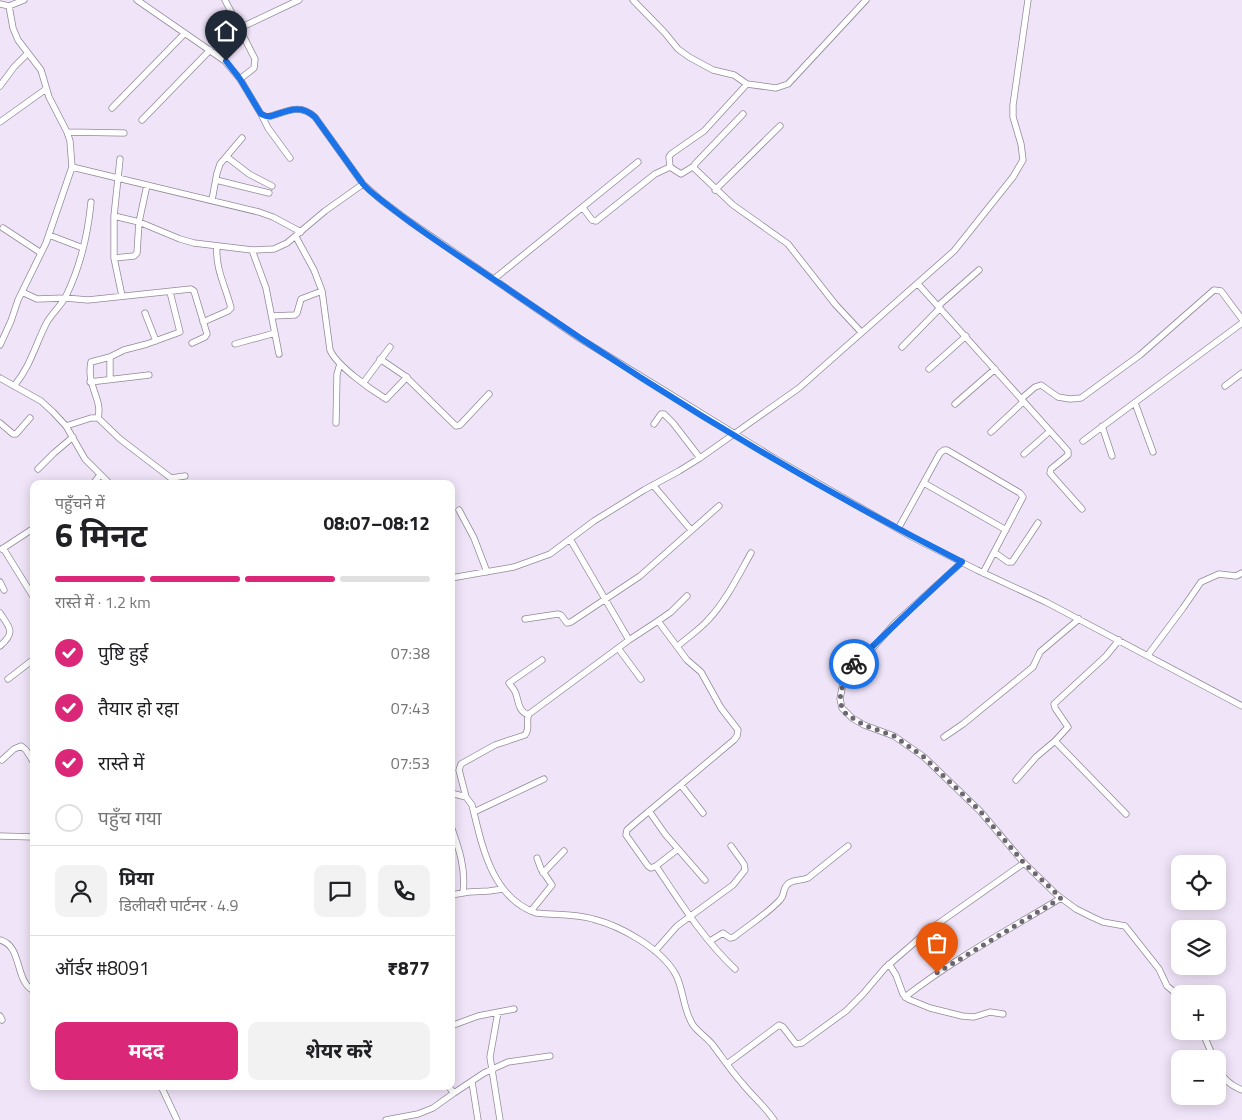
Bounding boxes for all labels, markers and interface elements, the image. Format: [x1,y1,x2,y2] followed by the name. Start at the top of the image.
[205,10,247,61] pin
[212,17,240,45] icon: home
[55,491,105,515] text: पहुँचने में
[323,508,430,537] text: 08:07–08:12
[55,511,147,559] text: 6 मिनट
[55,590,151,614] text: रास्ते में · 1.2 km
[98,638,148,667] text: पुष्टि हुई
[55,639,83,667] icon: check
[829,639,879,689] courier
[391,641,430,665] text: 07:38
[840,650,868,678] icon: bike
[98,693,179,722] text: तैयार हो रहा
[55,694,83,722] icon: check
[391,696,430,720] text: 07:43
[98,748,144,777] text: रास्ते में
[55,749,83,777] icon: check
[391,751,430,775] text: 07:53
[98,803,162,832] text: पहुँच गया
[1171,855,1226,1105] map controls
[1171,855,1226,910] button: locate
[119,863,154,892] text: प्रिया
[55,865,107,917] button: person
[314,865,366,917] button: chat
[378,865,430,917] button: phone
[119,893,238,917] text: डिलीवरी पार्टनर · 4.9
[1171,920,1226,975] button: layers
[916,922,958,973] pin
[923,929,951,957] icon: bag
[55,953,150,982] text: ऑर्डर #8091
[387,953,430,982] text: ₹877
[1171,985,1226,1040] button: +
[55,1022,238,1080] button: मदद
[248,1022,430,1080] button: शेयर करें
[1171,1050,1226,1105] button: −

